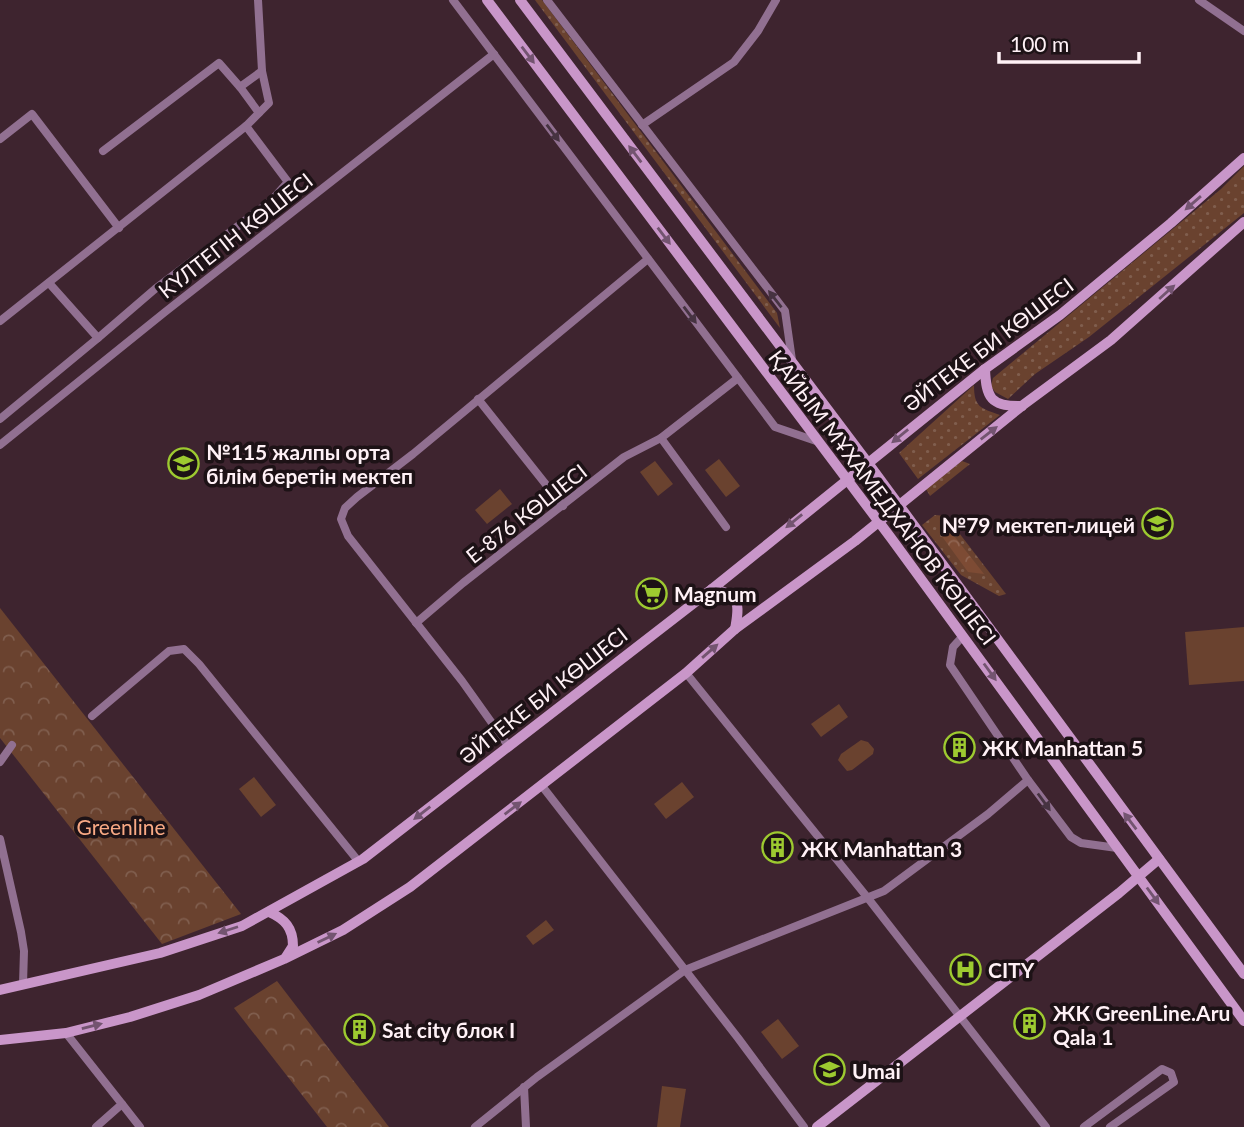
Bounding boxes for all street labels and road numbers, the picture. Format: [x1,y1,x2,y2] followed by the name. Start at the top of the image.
[153,167,317,303] street label: КҮЛТЕГІН КӨШЕСІ
[898,272,1078,416] street label: ӘЙТЕКЕ БИ КӨШЕСІ
[764,345,1002,649] street label: ҚАЙЫМ МҰХАМЕДХАНОВ КӨШЕСІ
[461,458,591,568] street label: Е-876 КӨШЕСІ
[454,622,632,768] street label: ӘЙТЕКЕ БИ КӨШЕСІ

